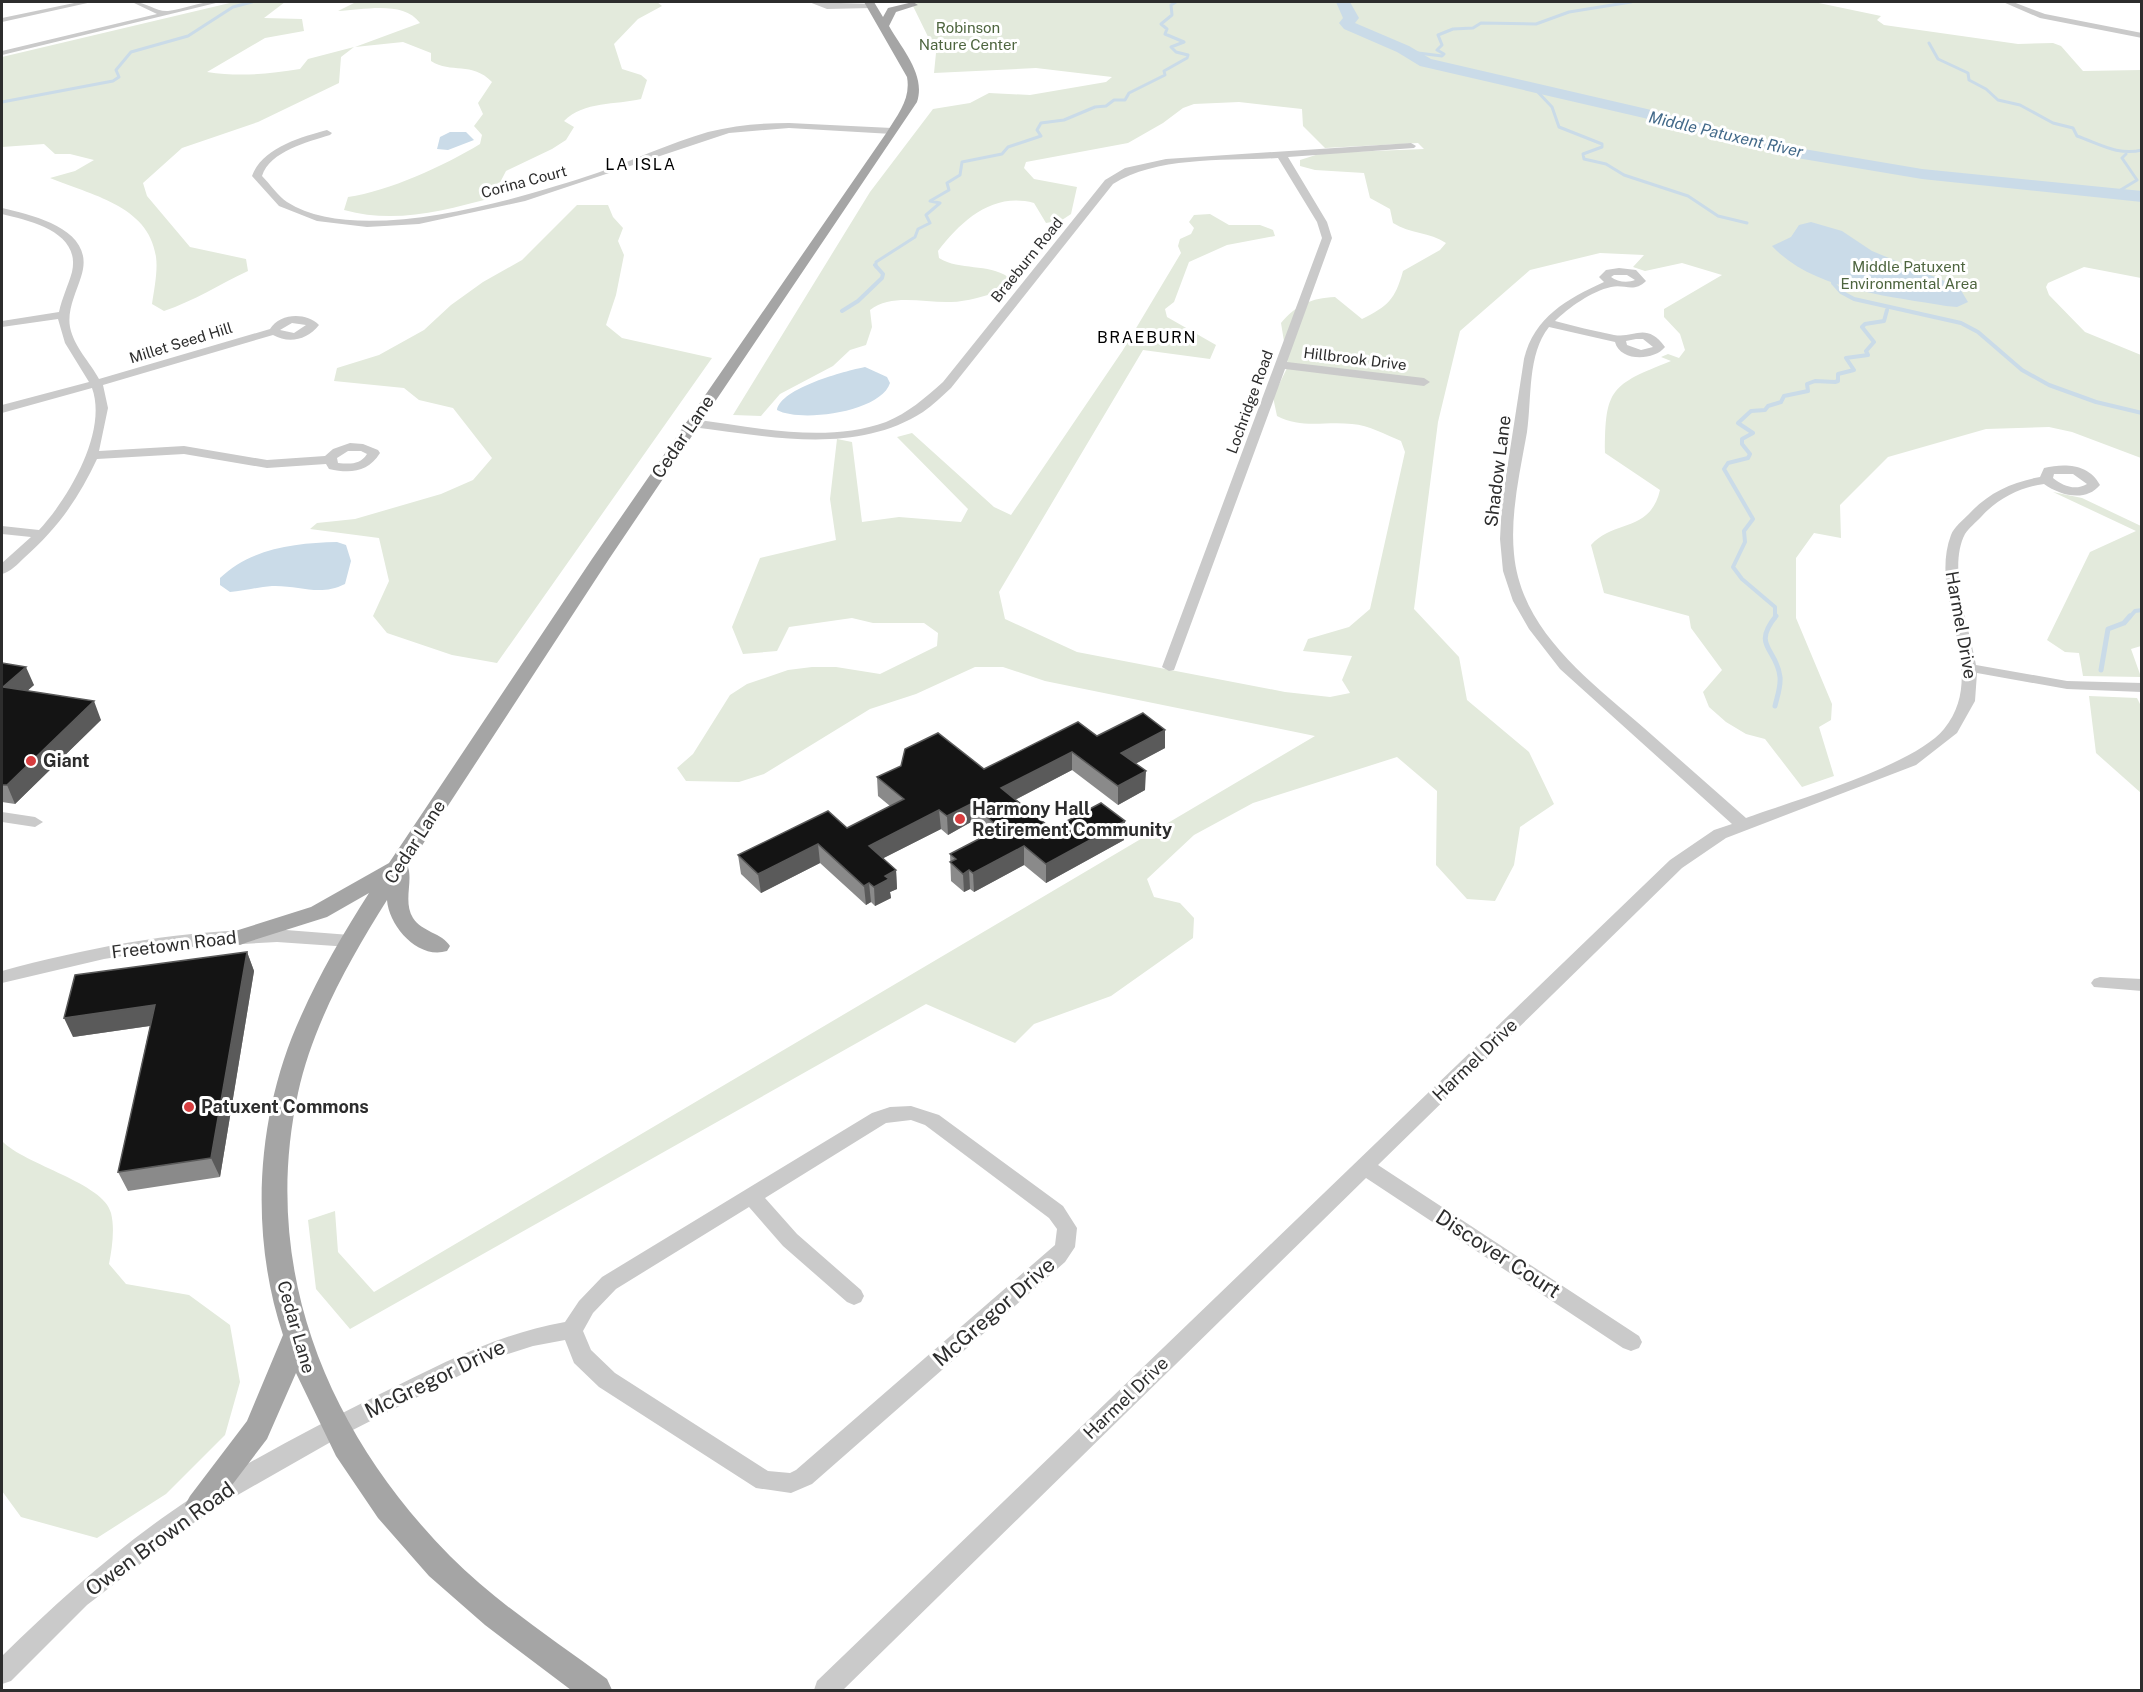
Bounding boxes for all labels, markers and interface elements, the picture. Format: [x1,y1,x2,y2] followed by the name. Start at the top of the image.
[919,19,1017,53] park label: Robinson Nature Center
[1647,107,1806,162] water label: Middle Patuxent River
[605,155,677,174] district label: LA ISLA
[479,162,569,201] street label: Corina Court
[987,214,1066,305] street label: Braeburn Road
[1841,258,1977,292] park label: Middle Patuxent Environmental Area
[127,319,235,366] street label: Millet Seed Hill
[1097,328,1197,347] district label: BRAEBURN
[1303,344,1408,373] street label: Hillbrook Drive
[1223,348,1276,456] street label: Lochridge Road
[647,391,718,482] street label: Cedar Lane
[1480,414,1515,528] street label: Shadow Lane
[1942,569,1981,681] street label: Harmel Drive
[43,750,90,771] place label: Giant
[24,754,38,768] marker: Giant
[380,796,449,887] street label: Cedar Lane
[972,798,1172,840] place label: Harmony Hall Retirement Community
[953,812,967,826] marker: Harmony Hall Retirement Community
[110,926,238,963] street label: Freetown Road
[1428,1014,1521,1105] street label: Harmel Drive
[201,1096,369,1117] place label: Patuxent Commons
[182,1100,196,1114] marker: Patuxent Commons
[1431,1204,1565,1303] street label: Discover Court
[928,1252,1060,1371] street label: McGregor Drive
[273,1278,320,1376] street label: Cedar Lane
[360,1334,509,1423] street label: McGregor Drive
[1079,1352,1172,1443] street label: Harmel Drive
[80,1476,239,1601] street label: Owen Brown Road

